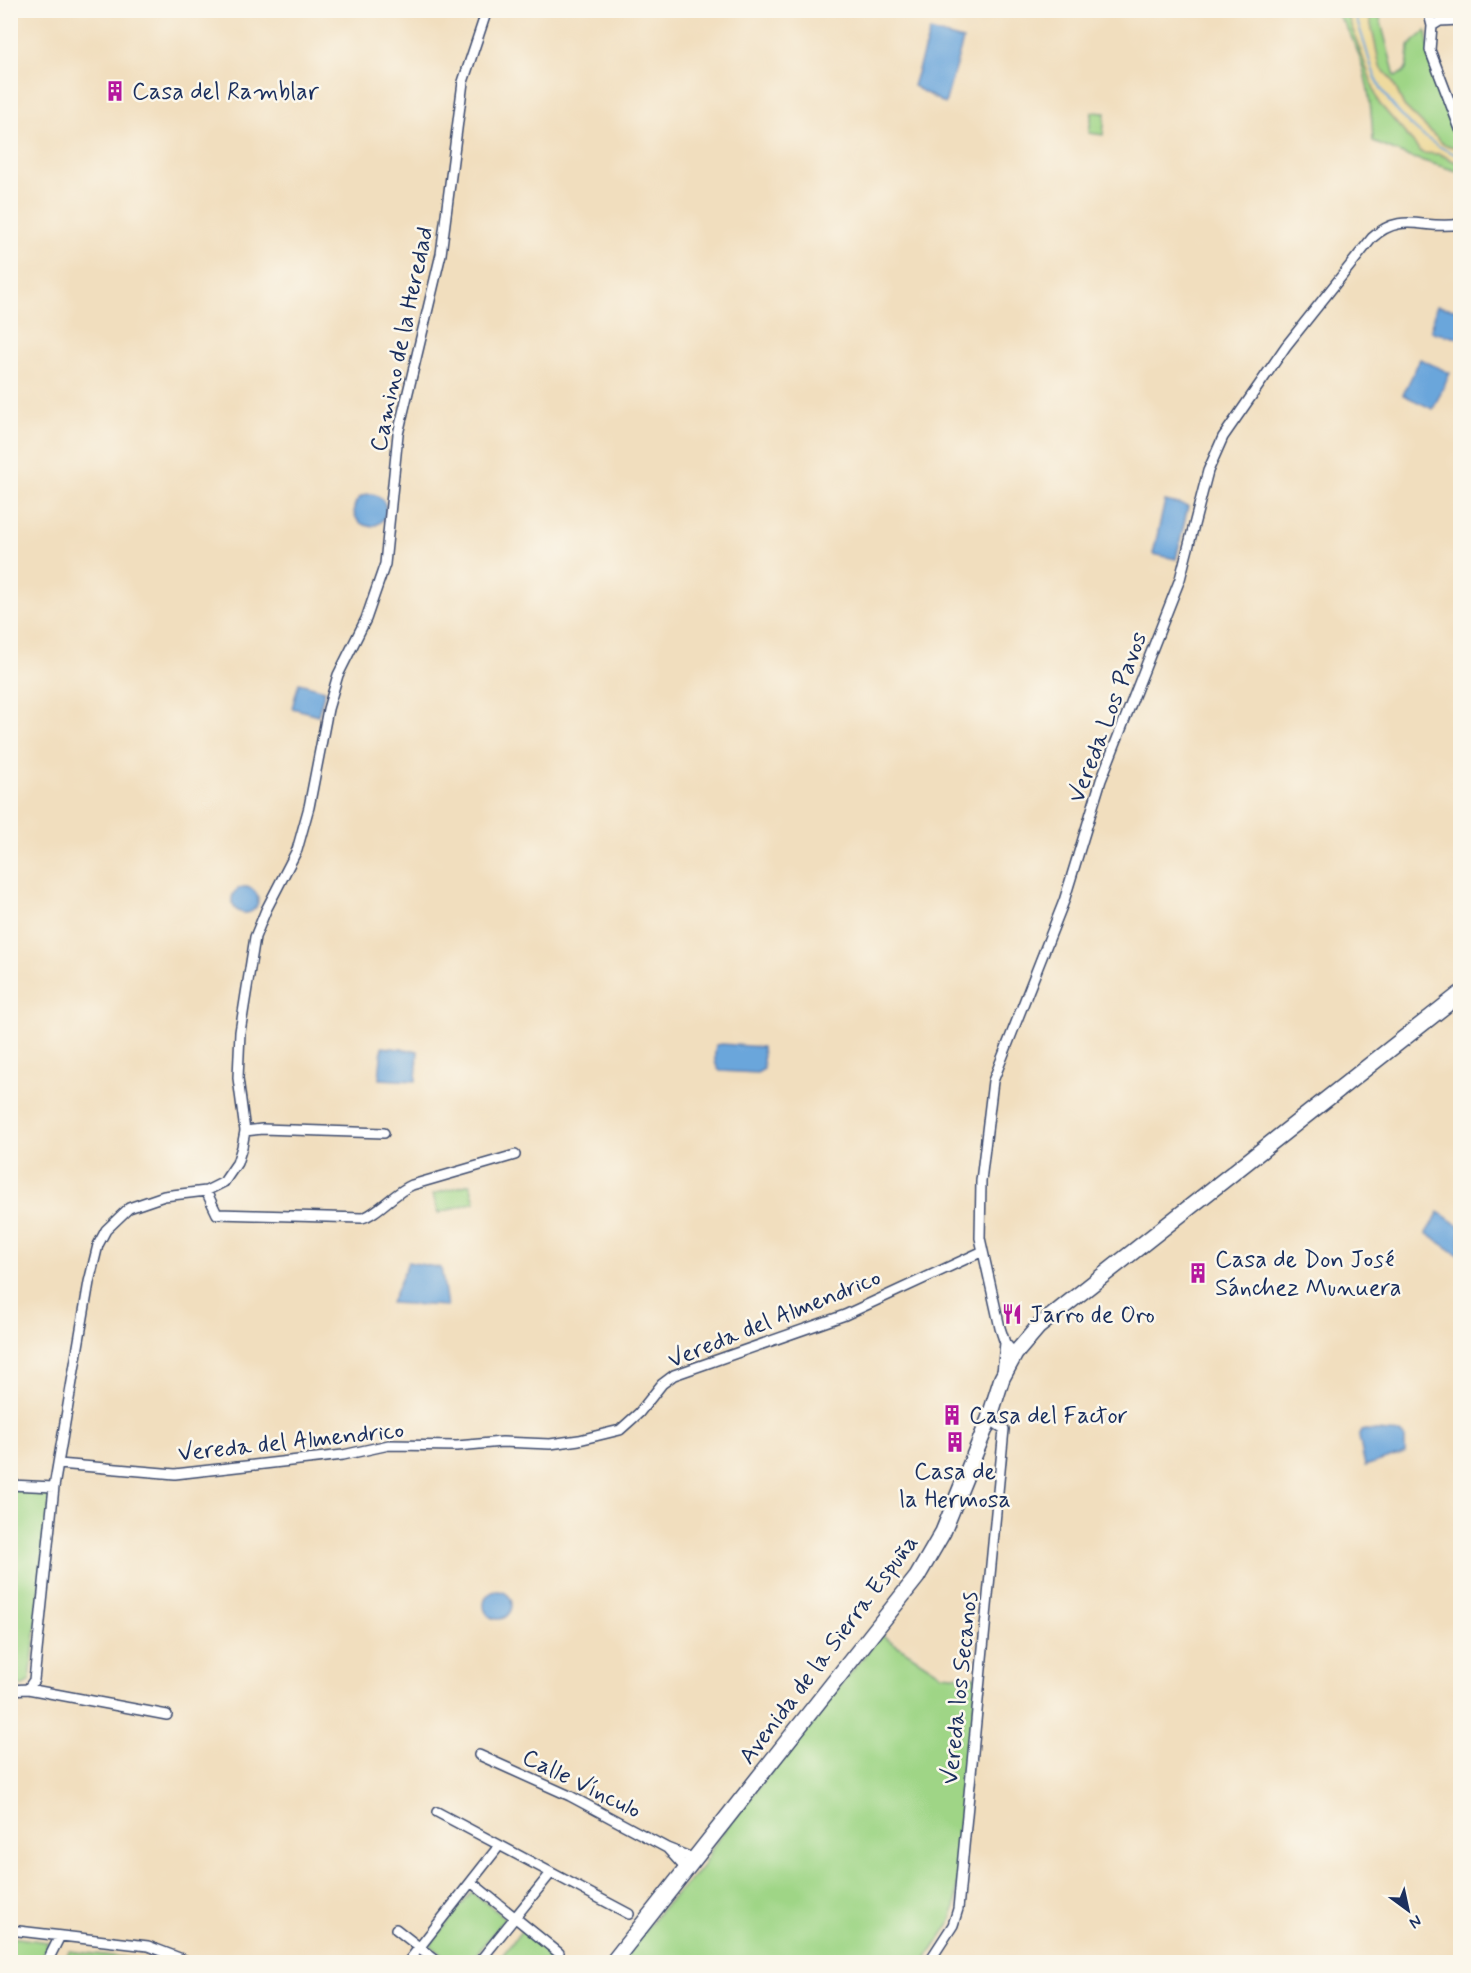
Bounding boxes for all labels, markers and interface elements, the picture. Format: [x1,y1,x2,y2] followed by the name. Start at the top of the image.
[132,77,320,108] place label: Casa del Ramblar
[103,79,127,103] building icon: Casa del Ramblar
[363,224,441,455] street label: Camino de la Heredad
[1062,627,1155,808] street label: Vereda Los Pavos
[1215,1245,1402,1304] place label: Casa de Don José Sánchez Munuera
[1186,1261,1210,1285] building icon: Casa de Don José Sánchez Munuera
[663,1262,886,1376] street label: Vereda del Almendrico
[1029,1300,1155,1331] place label: Jarro de Oro
[1000,1302,1024,1326] restaurant icon: Jarro de Oro
[969,1401,1128,1432] place label: Casa del Factor
[940,1403,964,1427] building icon: Casa del Factor
[177,1415,406,1470] street label: Vereda del Almendrico
[943,1430,967,1454] building icon: Casa de la Hermosa
[899,1457,1011,1516] place label: Casa de la Hermosa
[732,1529,926,1771] street label: Avenida de la Sierra Espuña
[935,1590,986,1786] street label: Vereda los Secanos
[517,1742,646,1827] street label: Calle Vínculo
[1378,1880,1438,1940] north arrow
[1405,1910,1426,1933] text: N

